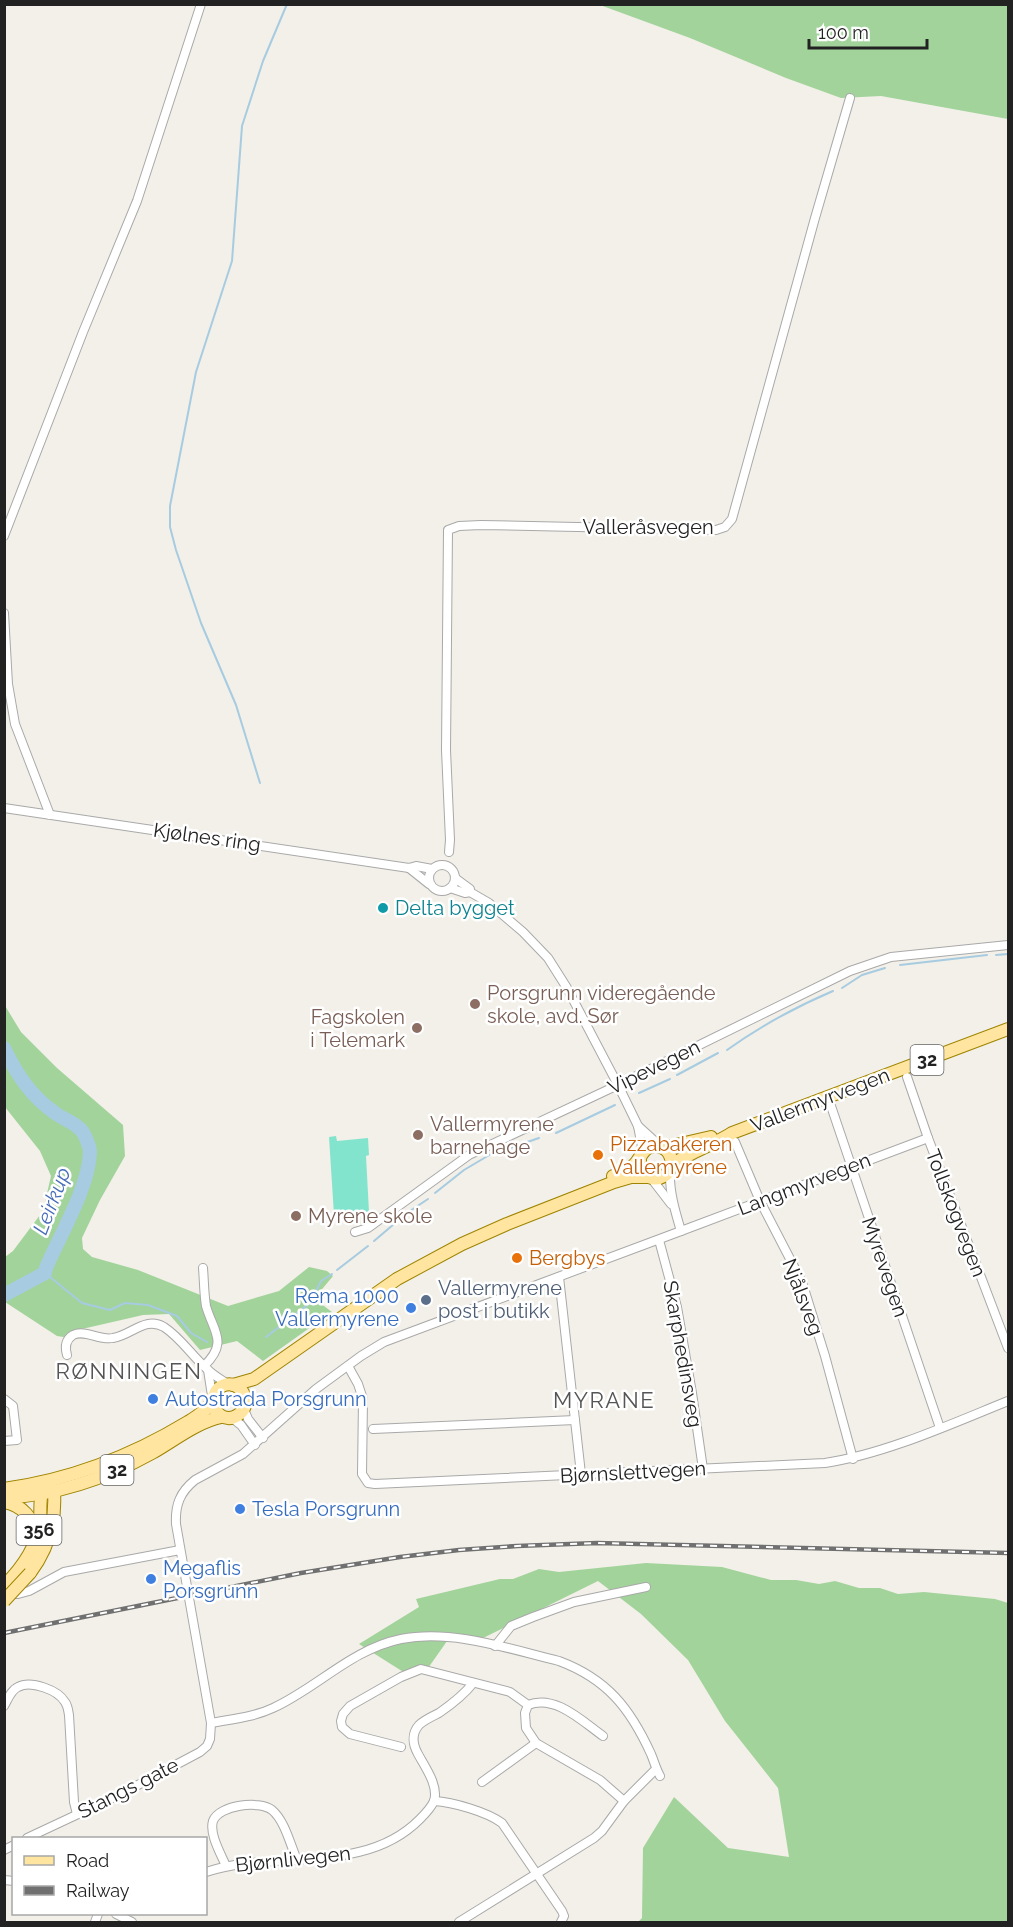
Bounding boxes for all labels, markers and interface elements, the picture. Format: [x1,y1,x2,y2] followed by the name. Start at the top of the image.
[809,12,928,50] scale bar
[818,22,869,43] text: 100 m
[582,515,714,539] street label: Valleråsvegen
[152,818,262,856] street label: Kjølnes ring
[395,896,515,920] place label: Delta bygget
[376,901,390,915] marker: Delta bygget
[487,981,716,1028] place label: Porsgrunn videregående skole, avd. Sør
[468,997,482,1011] marker: Porsgrunn videregående skole, avd. Sør
[310,1005,405,1052] place label: Fagskolen i Telemark
[410,1021,424,1035] marker: Fagskolen i Telemark
[604,1034,704,1100] street label: Vipevegen
[910,1045,944,1075] road number: 32
[747,1062,893,1138] street label: Vallermyrvegen
[430,1112,554,1159] place label: Vallermyrene barnehage
[411,1128,425,1142] marker: Vallermyrene barnehage
[610,1132,733,1179] place label: Pizzabakeren Vallemyrene
[921,1146,991,1280] street label: Tollskogvegen
[591,1148,605,1162] marker: Pizzabakeren Vallemyrene
[734,1148,874,1220] street label: Langmyrvegen
[27,1164,76,1238] water label: Leirkup
[308,1204,432,1228] place label: Myrene skole
[289,1209,303,1223] marker: Myrene skole
[857,1214,913,1320] street label: Myrevegen
[529,1246,605,1270] place label: Bergbys
[510,1251,524,1265] marker: Bergbys
[777,1255,829,1339] street label: Njålsveg
[438,1276,562,1323] place label: Vallermyrene post i butikk
[658,1279,708,1429] street label: Skarphedinsveg
[275,1284,399,1331] place label: Rema 1000 Vallermyrene
[419,1293,433,1307] marker: Vallermyrene post i butikk
[404,1301,418,1315] marker: Rema 1000 Vallermyrene
[56,1358,202,1384] district label: RØNNINGEN
[165,1387,367,1411] place label: Autostrada Porsgrunn
[553,1387,655,1413] district label: MYRANE
[146,1392,160,1406] marker: Autostrada Porsgrunn
[100,1455,134,1485] road number: 32
[559,1456,707,1488] street label: Bjørnslettvegen
[252,1497,400,1521] place label: Tesla Porsgrunn
[233,1502,247,1516] marker: Tesla Porsgrunn
[16,1515,62,1545] road number: 356
[163,1556,258,1603] place label: Megaflis Porsgrunn
[144,1572,158,1586] marker: Megaflis Porsgrunn
[74,1752,183,1824] street label: Stangs gate
[12,1837,207,1915] legend
[234,1841,352,1877] street label: Bjørnlivegen
[66,1850,109,1871] text: Road
[66,1880,130,1901] text: Railway

